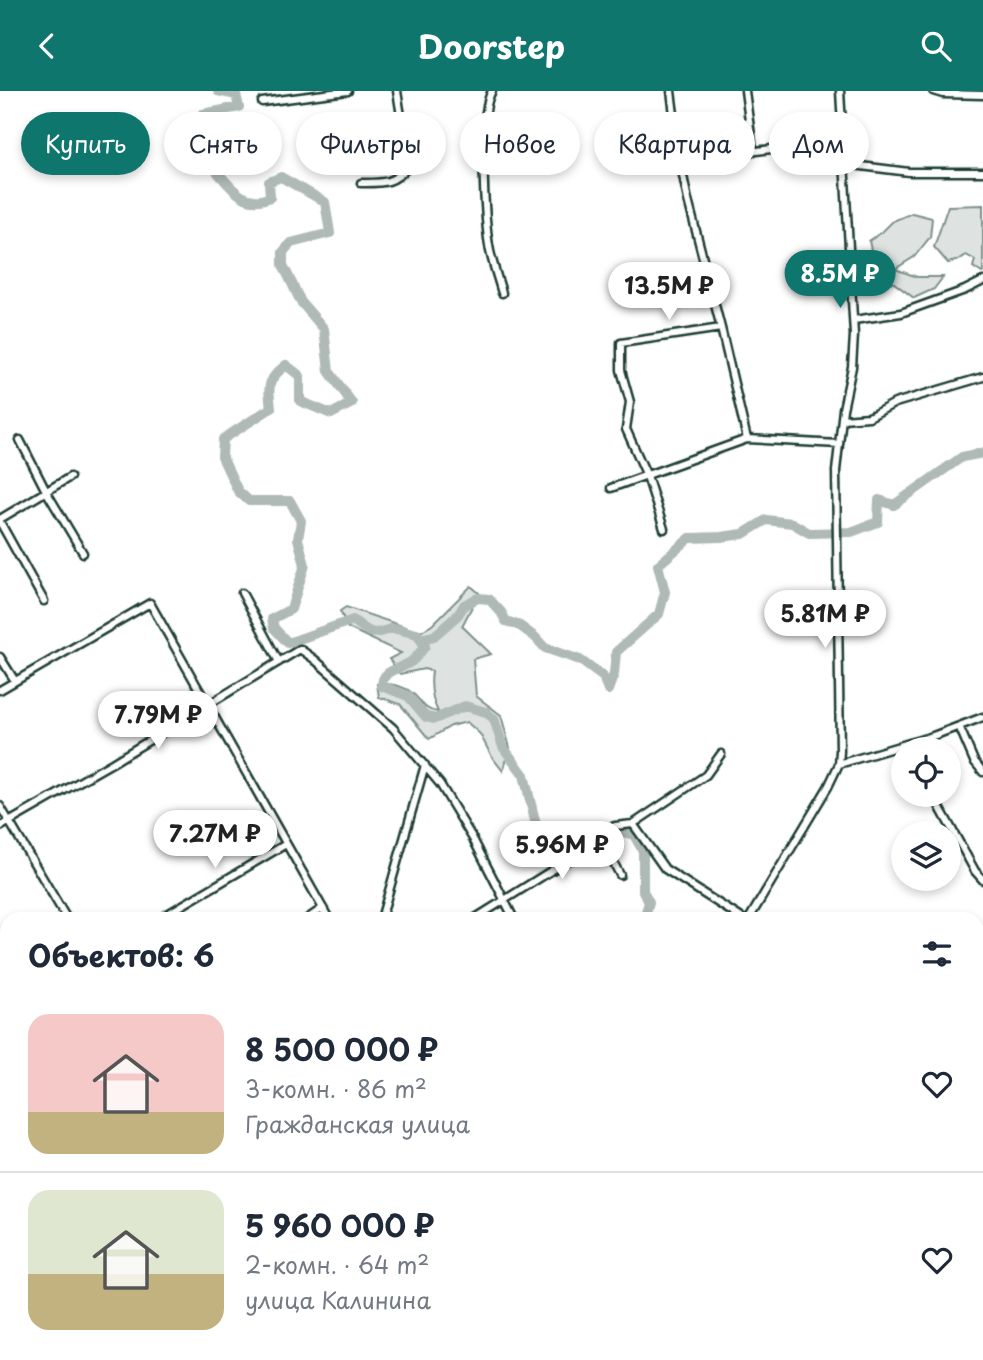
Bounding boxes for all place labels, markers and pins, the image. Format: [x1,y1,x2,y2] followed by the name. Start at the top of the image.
[783,251,897,310] pin: 8.5M ₽
[604,263,734,322] pin: 13.5M ₽
[760,591,890,650] pin: 5.81M ₽
[93,691,223,751] pin: 7.79M ₽
[150,811,280,870] pin: 7.27M ₽
[497,821,627,881] pin: 5.96M ₽

